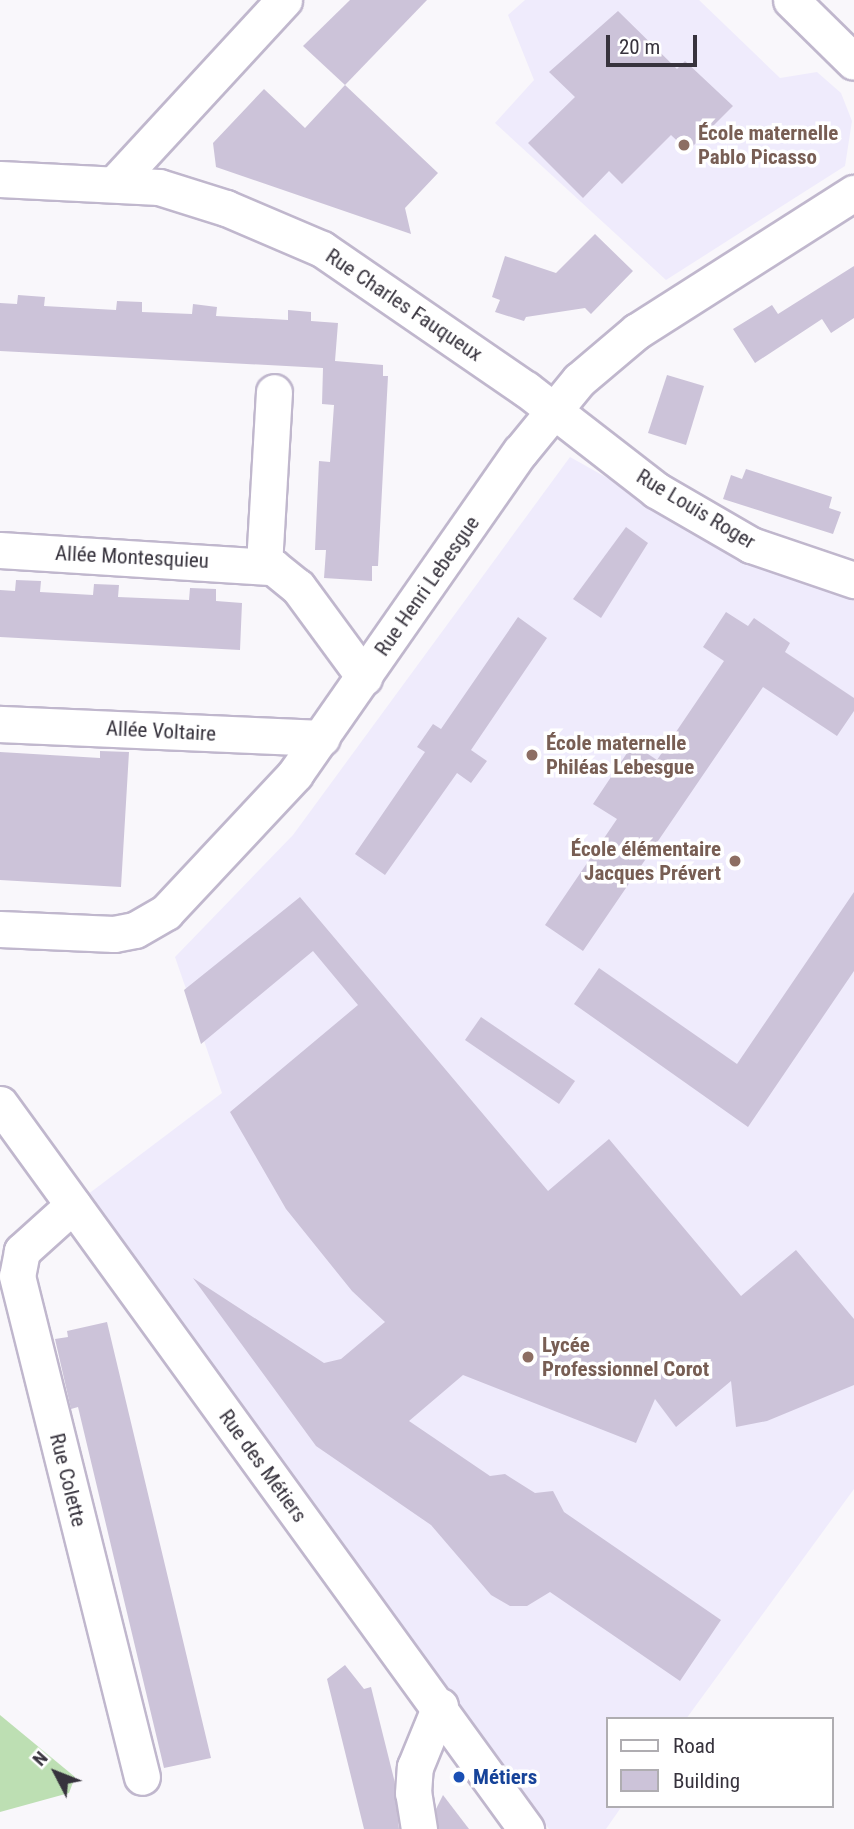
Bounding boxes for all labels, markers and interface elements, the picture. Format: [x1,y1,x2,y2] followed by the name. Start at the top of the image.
[609,21,700,65] scale bar
[619,35,660,59] text: 20 m
[698,120,838,170] place label: École maternelle Pablo Picasso
[676,137,692,153] marker: École maternelle Pablo Picasso
[321,243,487,367] street label: Rue Charles Fauqueux
[632,464,760,554] street label: Rue Louis Roger
[369,511,485,661] street label: Rue Henri Lebesgue
[54,540,210,574] street label: Allée Montesquieu
[105,716,217,746] street label: Allée Voltaire
[546,730,694,780] place label: École maternelle Philéas Lebesgue
[524,747,540,763] marker: École maternelle Philéas Lebesgue
[571,836,721,886] place label: École élémentaire Jacques Prévert
[727,853,743,869] marker: École élémentaire Jacques Prévert
[542,1332,709,1382] place label: Lycée Professionnel Corot
[520,1349,536,1365] marker: Lycée Professionnel Corot
[214,1405,312,1527] street label: Rue des Métiers
[44,1431,92,1529] street label: Rue Colette
[606,1717,833,1808] legend
[673,1734,715,1758] text: Road
[21,1738,91,1808] north arrow
[28,1747,52,1771] text: N
[473,1764,537,1790] place label: Métiers
[451,1769,467,1785] marker: Métiers
[673,1769,740,1793] text: Building

